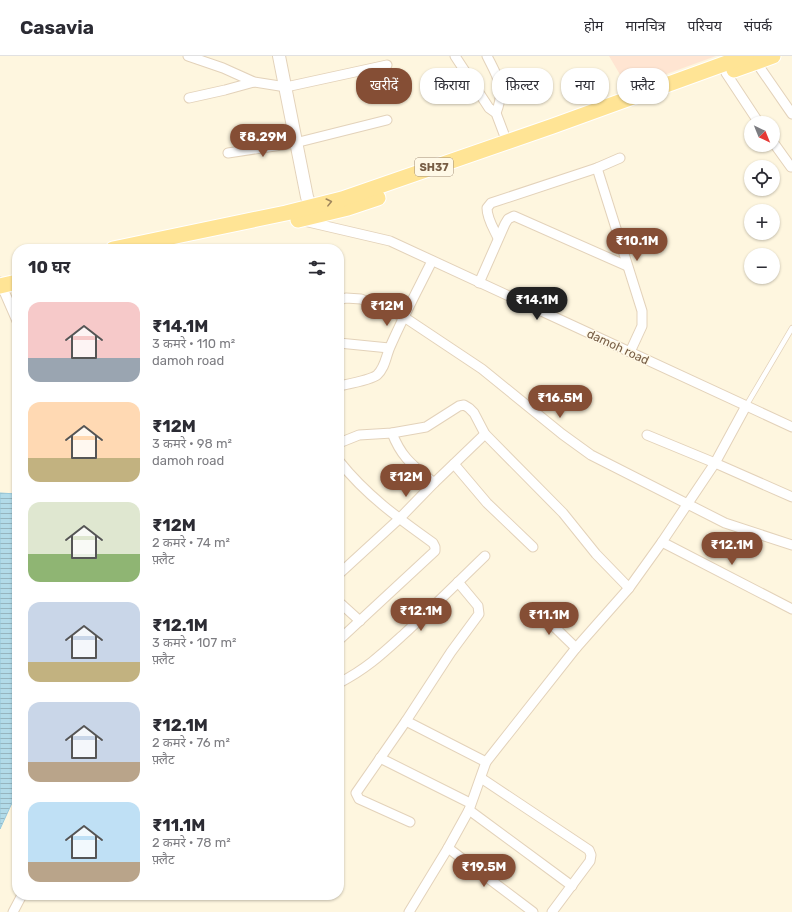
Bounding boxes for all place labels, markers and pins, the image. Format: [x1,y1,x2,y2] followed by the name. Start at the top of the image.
[230,124,296,158] pin: ₹8.29M
[604,228,670,262] pin: ₹10.1M
[504,287,570,321] pin: ₹14.1M
[363,293,411,327] pin: ₹12M
[527,385,593,419] pin: ₹16.5M
[382,464,430,498] pin: ₹12M
[699,532,765,566] pin: ₹12.1M
[388,598,454,632] pin: ₹12.1M
[516,602,582,636] pin: ₹11.1M
[451,854,517,888] pin: ₹19.5M

